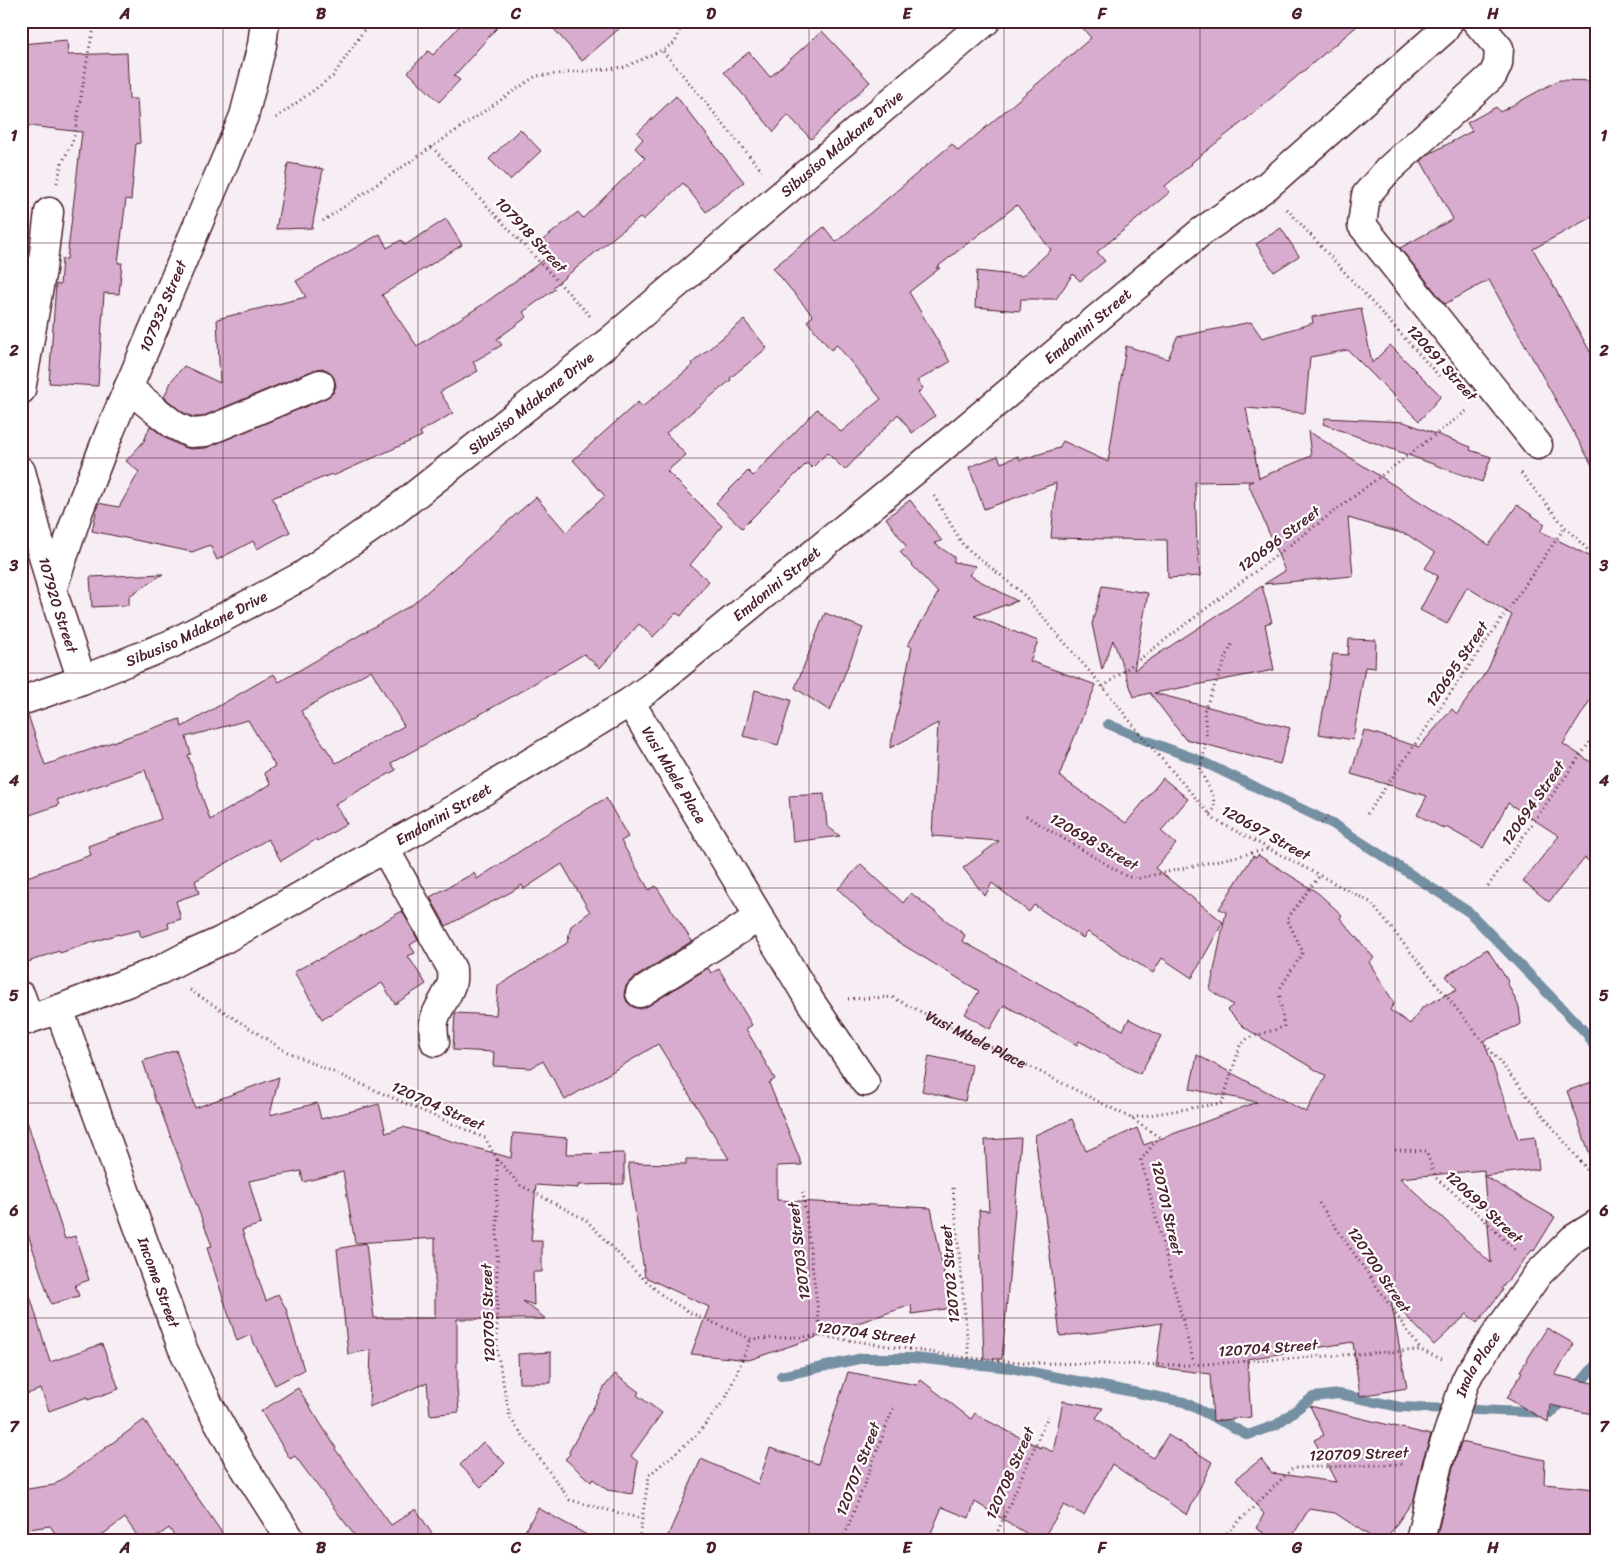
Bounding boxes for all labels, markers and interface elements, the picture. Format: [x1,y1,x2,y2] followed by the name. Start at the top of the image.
[119,0,130,28] text: A
[316,0,327,28] text: B
[510,0,522,28] text: C
[706,0,716,28] text: D
[903,0,913,28] text: E
[1097,0,1108,28] text: F
[1291,0,1303,28] text: G
[1486,0,1499,28] text: H
[774,84,909,204] street label: Sibusiso Mdakane Drive
[11,121,18,150] text: 1
[1601,121,1608,150] text: 1
[489,191,574,280] street label: 107918 Street
[132,255,195,356] street label: 107932 Street
[1038,282,1138,371] street label: Emdonini Street
[1400,319,1484,408] street label: 120691 Street
[8,336,19,365] text: 2
[1598,336,1609,365] text: 2
[462,345,600,462] street label: Sibusiso Mdakane Drive
[1232,498,1327,579] street label: 120696 Street
[727,539,827,628] street label: Emdonini Street
[9,551,19,580] text: 3
[1599,551,1609,580] text: 3
[31,554,85,657] street label: 107920 Street
[122,583,272,674] street label: Sibusiso Mdakane Drive
[1419,615,1496,712] street label: 120695 Street
[634,721,713,829] street label: Vusi Mbele Place
[1494,754,1573,851] street label: 120694 Street
[8,766,19,795] text: 4
[1598,766,1609,795] text: 4
[390,776,497,853] street label: Emdonini Street
[1217,798,1316,869] street label: 120697 Street
[1045,806,1144,878] street label: 120698 Street
[9,981,19,1010] text: 5
[1599,981,1609,1010] text: 5
[921,1003,1031,1076] street label: Vusi Mbele Place
[387,1074,490,1138] street label: 120704 Street
[1143,1158,1191,1259] street label: 120701 Street
[1439,1164,1530,1251] street label: 120699 Street
[8,1196,19,1225] text: 6
[1598,1196,1609,1225] text: 6
[780,1200,818,1301] street label: 120703 Street
[1340,1221,1418,1319] street label: 120700 Street
[933,1223,967,1324] street label: 120702 Street
[130,1232,187,1333] street label: Income Street
[473,1262,503,1363] street label: 120705 Street
[815,1314,918,1352] street label: 120704 Street
[1448,1326,1508,1401] street label: Inala Place
[1217,1331,1319,1364] street label: 120704 Street
[9,1412,20,1441] text: 7
[1599,1412,1610,1441] text: 7
[828,1417,888,1520] street label: 120707 Street
[978,1422,1042,1524] street label: 120708 Street
[1309,1439,1410,1469] street label: 120709 Street
[119,1533,130,1561] text: A
[316,1533,327,1561] text: B
[510,1533,522,1561] text: C
[706,1533,716,1561] text: D
[903,1533,913,1561] text: E
[1097,1533,1108,1561] text: F
[1291,1533,1303,1561] text: G
[1486,1533,1499,1561] text: H

